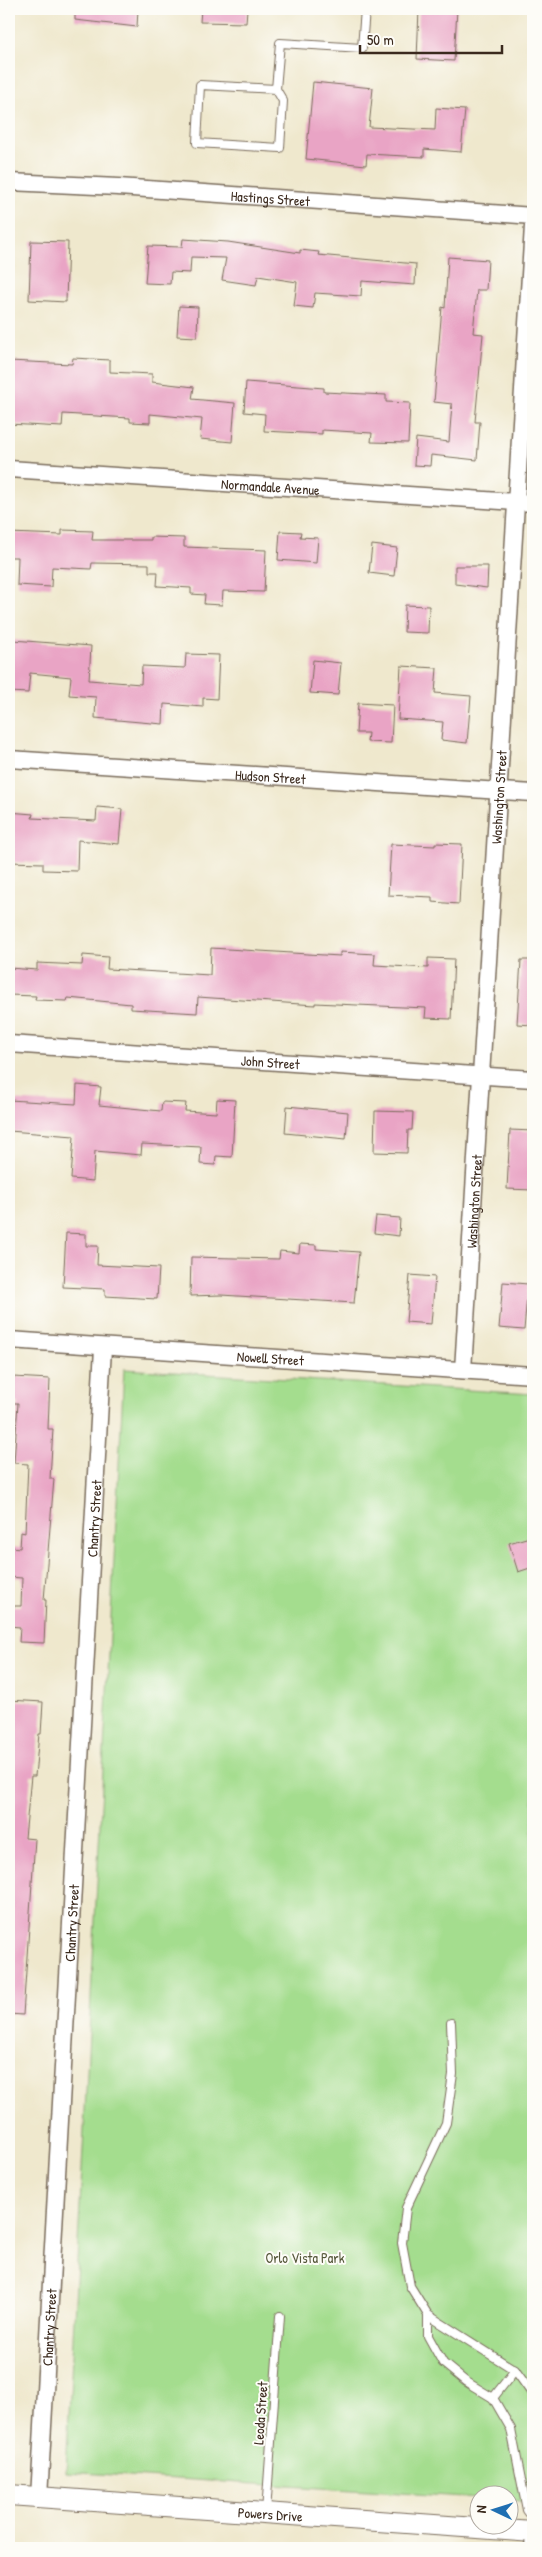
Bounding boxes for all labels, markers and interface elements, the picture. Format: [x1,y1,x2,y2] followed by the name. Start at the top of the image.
[360,22,502,54] scale bar
[367,29,394,50] text: 50 m
[230,185,311,210] street label: Hastings Street
[220,473,321,499] street label: Normandale Avenue
[486,750,510,844] street label: Washington Street
[234,764,307,788] street label: Hudson Street
[240,1050,301,1073] street label: John Street
[461,1154,486,1249] street label: Washington Street
[236,1346,305,1369] street label: Nowell Street
[82,1479,105,1558] street label: Chantry Street
[59,1884,83,1962] street label: Chantry Street
[265,2248,345,2267] park label: Orlo Vista Park
[37,2288,60,2366] street label: Chantry Street
[248,2381,272,2445] street label: Leoda Street
[470,2484,520,2534] north arrow
[237,2502,304,2525] street label: Powers Drive
[471,2504,490,2513] text: N

